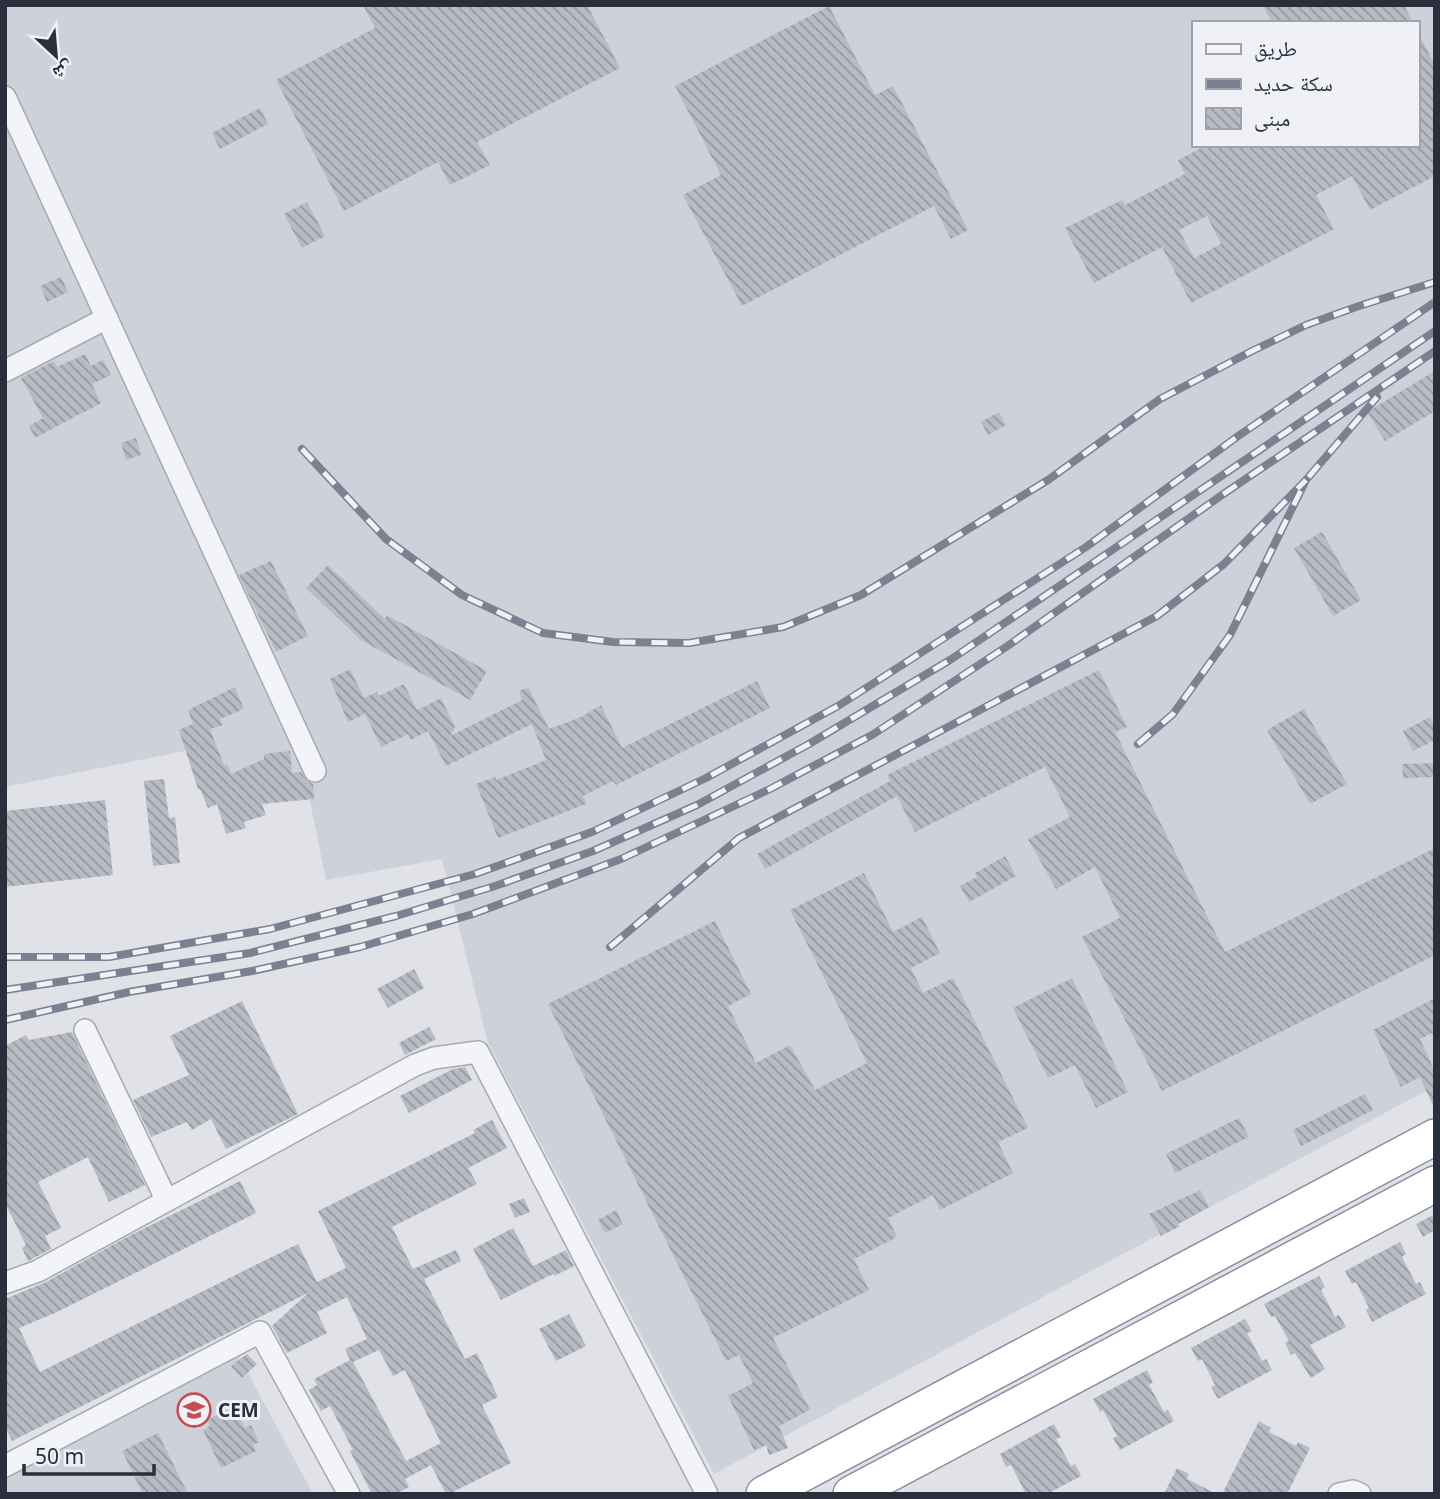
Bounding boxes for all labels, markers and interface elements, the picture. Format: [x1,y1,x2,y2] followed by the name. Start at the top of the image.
[21,21,91,91] north arrow
[1192,21,1419,147] legend
[1254,34,1297,62] text: طريق
[49,55,78,87] text: ش
[1254,69,1333,97] text: سكة حديد
[1254,104,1290,132] text: مبنى
[175,1391,213,1429] school or university icon: CEM
[218,1397,259,1423] place label: CEM
[24,1432,154,1476] scale bar
[35,1442,84,1470] text: 50 m

